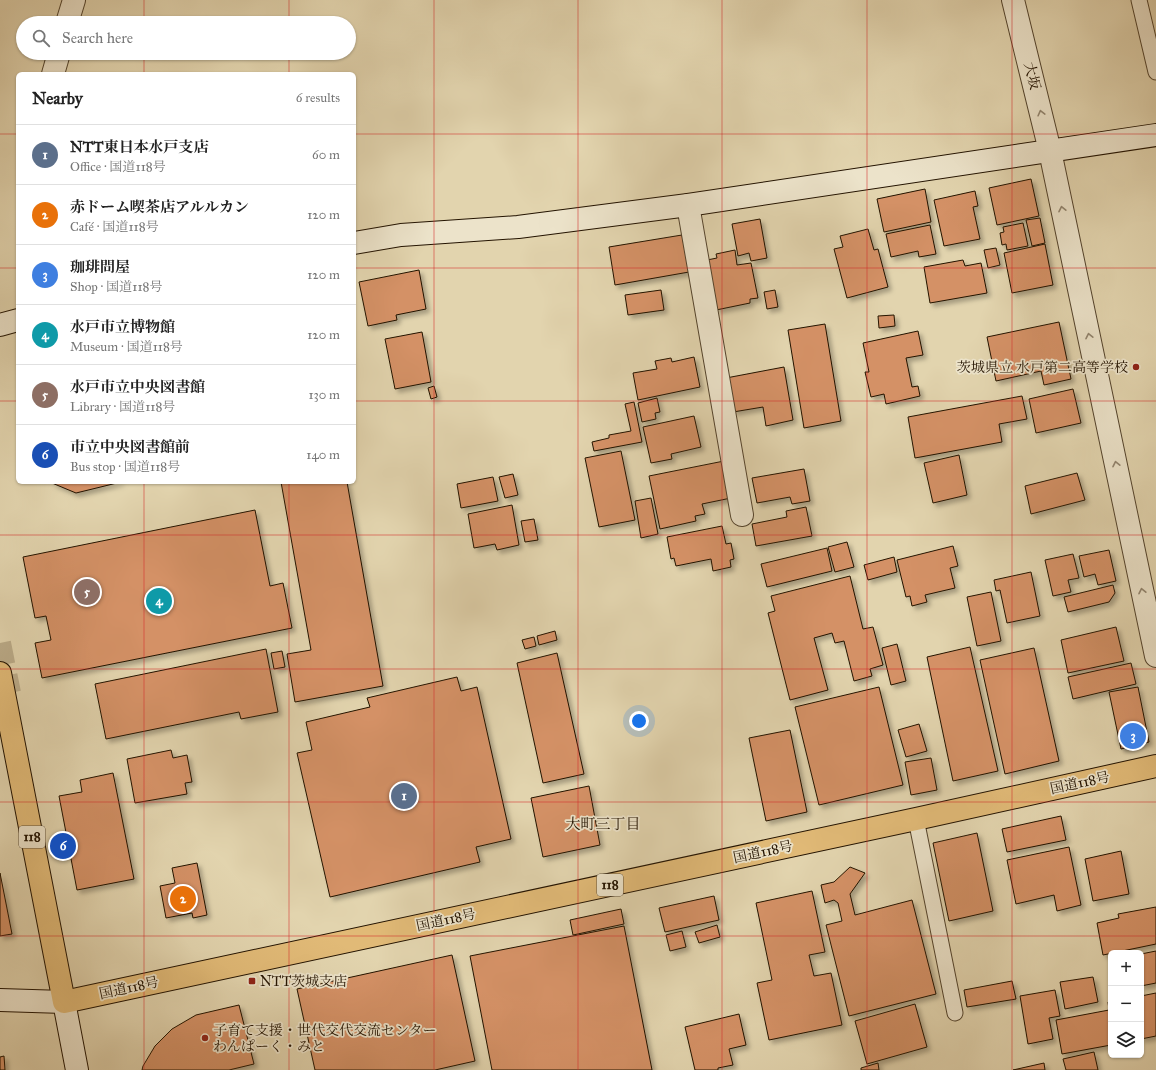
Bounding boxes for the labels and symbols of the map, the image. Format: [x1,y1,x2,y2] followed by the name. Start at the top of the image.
[1020,60,1044,92] street label: 大坂
[1037,110,1046,117] one-way arrow
[1059,206,1067,212] one-way arrow
[1085,333,1094,339] one-way arrow
[957,359,1128,376] place label: 茨城県立 水戸第二高等学校
[1131,362,1141,372] marker: 茨城県立 水戸第二高等学校
[1112,460,1120,467] one-way arrow
[74,577,100,607] pin: 5
[146,586,172,616] pin: 4
[1139,588,1147,594] one-way arrow
[629,711,649,731] your location
[1120,721,1146,751] pin: 3
[1049,768,1111,798] street label: 国道118号
[391,781,417,811] pin: 1
[565,815,641,833] district label: 大町三丁目
[19,826,45,848] road number: 118
[50,831,76,861] pin: 6
[732,837,794,867] street label: 国道118号
[597,874,623,896] road number: 118
[170,884,196,914] pin: 2
[415,905,477,935] street label: 国道118号
[98,973,160,1003] street label: 国道118号
[260,973,347,990] place label: NTT茨城支店
[247,976,257,986] marker: NTT茨城支店
[213,1022,436,1055] place label: 子育て支援・世代交代交流センター わんぱーく・みと
[200,1033,210,1043] marker: 子育て支援・世代交代交流センター わんぱーく・みと

